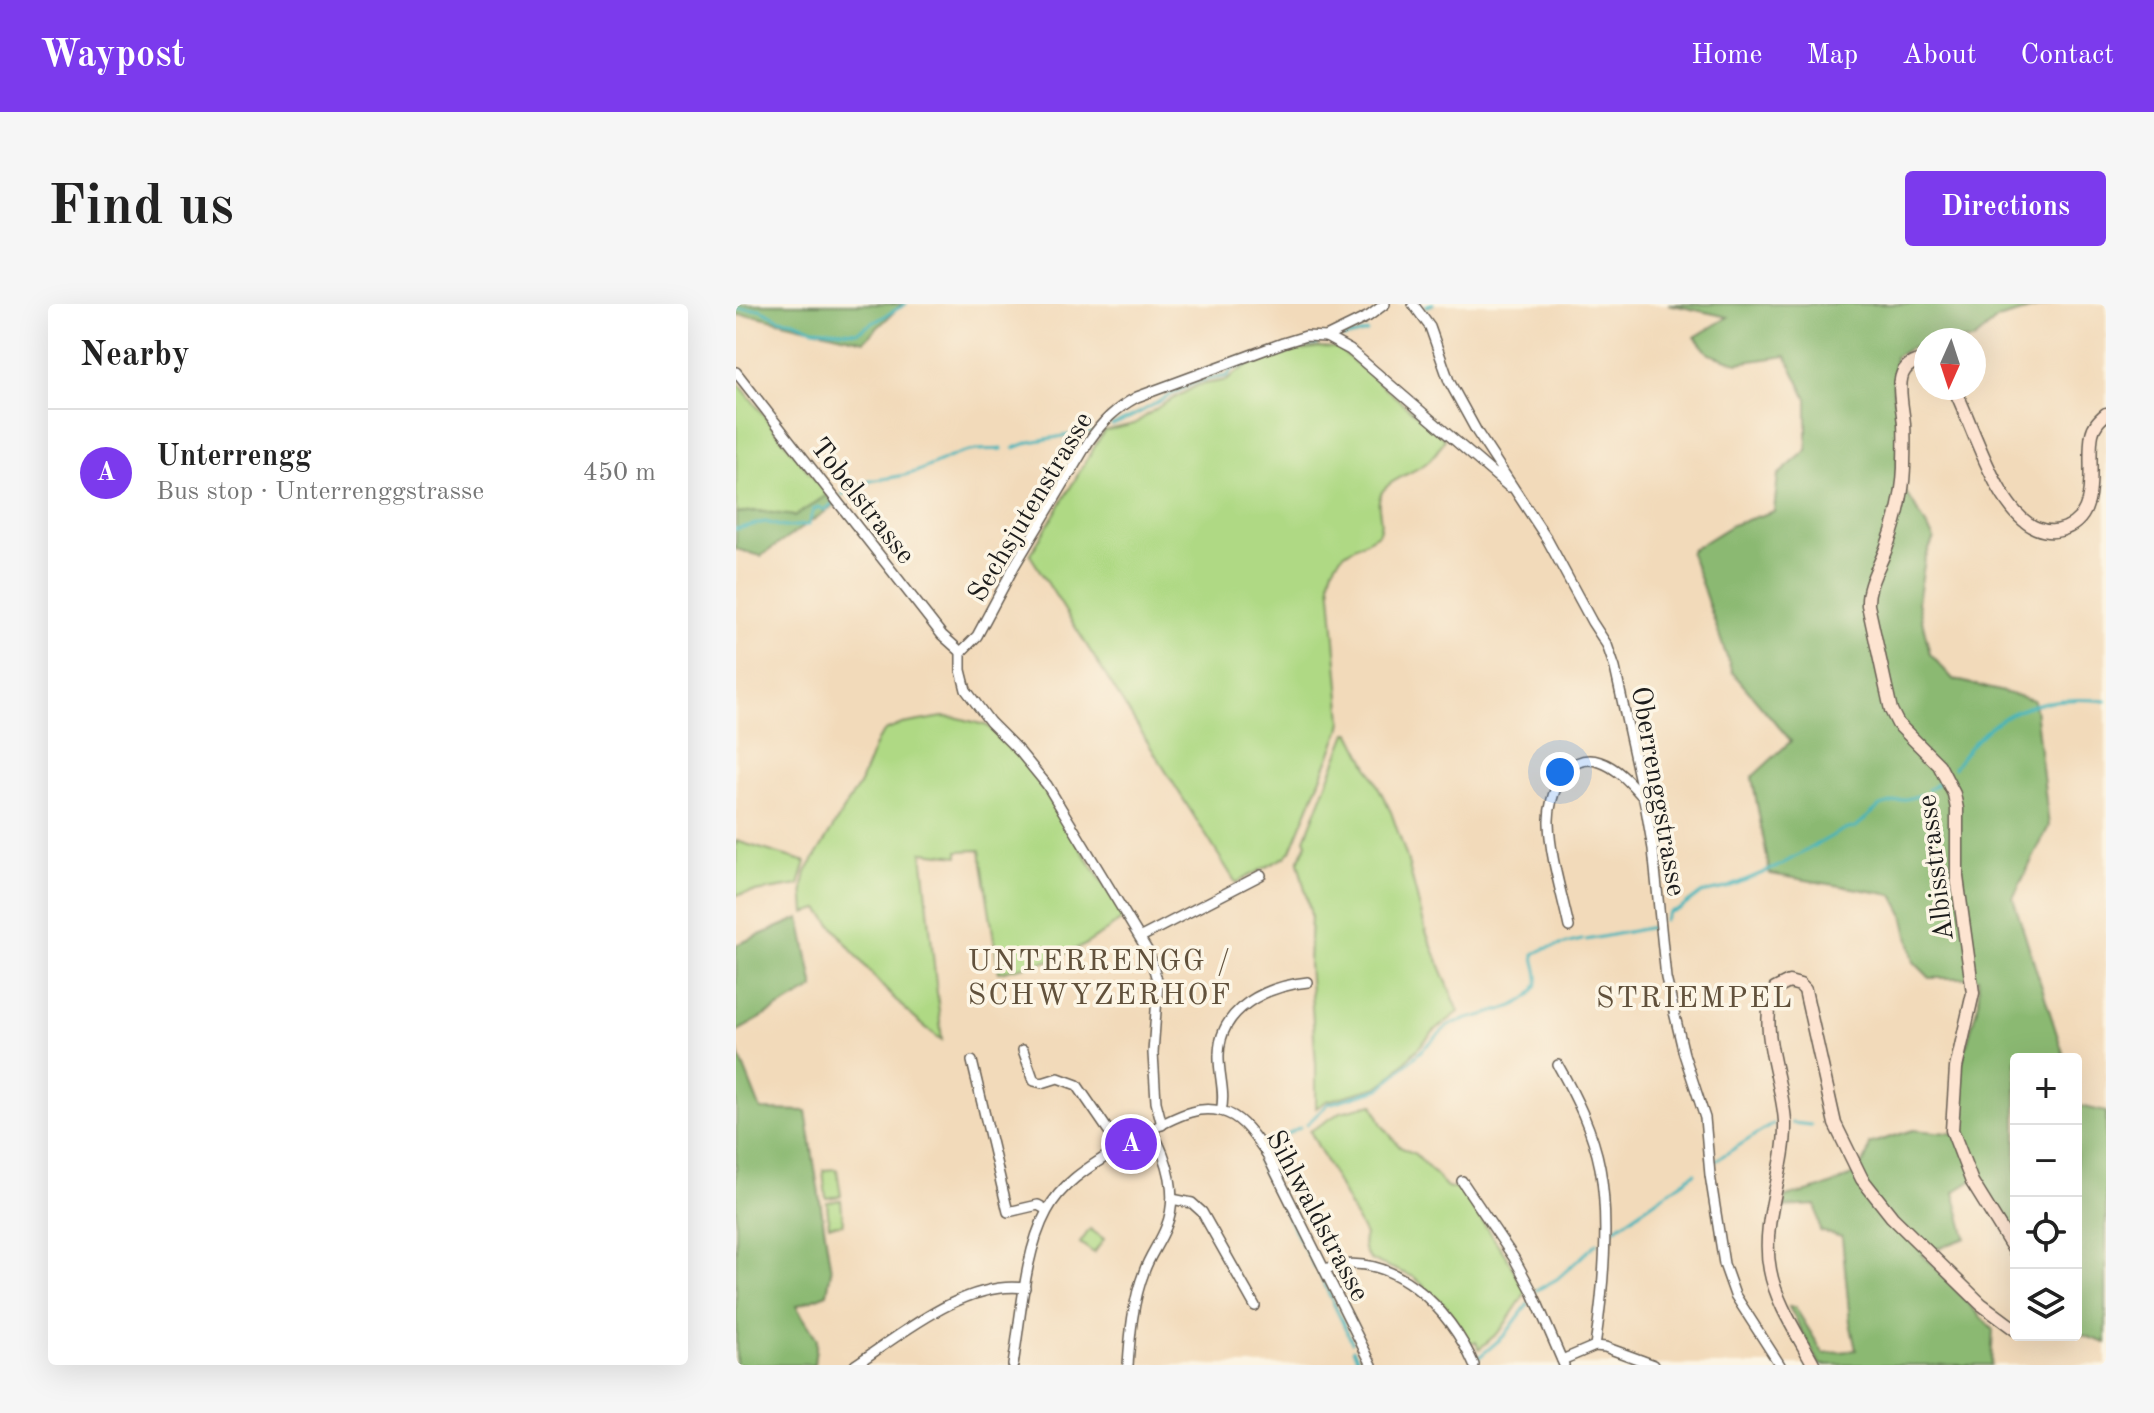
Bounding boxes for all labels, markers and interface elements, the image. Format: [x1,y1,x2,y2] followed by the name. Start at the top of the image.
[40,37,185,75] text: Waypost
[1691,42,1762,70] text: Home
[1806,42,1858,70] text: Map
[1902,42,1977,70] text: About
[2021,42,2114,70] text: Contact
[1905,171,2106,246] button: Directions
[48,180,234,236] text: Find us
[1914,328,1986,400] north arrow
[80,339,190,373] text: Nearby
[964,408,1099,607] street label: Sechsjutenstrasse
[804,434,919,570] street label: Tobelstrasse
[156,442,312,472] text: Unterrengg
[96,460,116,486] text: A
[583,460,656,486] text: 450 m
[156,479,484,505] text: Bus stop · Unterrenggstrasse
[1625,684,1689,899] street label: Oberrenggstrasse
[1540,752,1580,792] your location
[1914,793,1960,943] street label: Albisstrasse
[968,947,1232,1011] district label: UNTERRENGG / SCHWYZERHOF
[1596,984,1794,1014] district label: STRIEMPEL
[2010,1053,2082,1341] map controls
[2010,1053,2082,1125] button: +
[1105,1114,1157,1174] pin: A
[2010,1125,2082,1197] button: −
[1260,1126,1373,1306] street label: Sihlwaldstrasse
[2010,1197,2082,1269] button: locate
[2010,1269,2082,1341] button: layers

